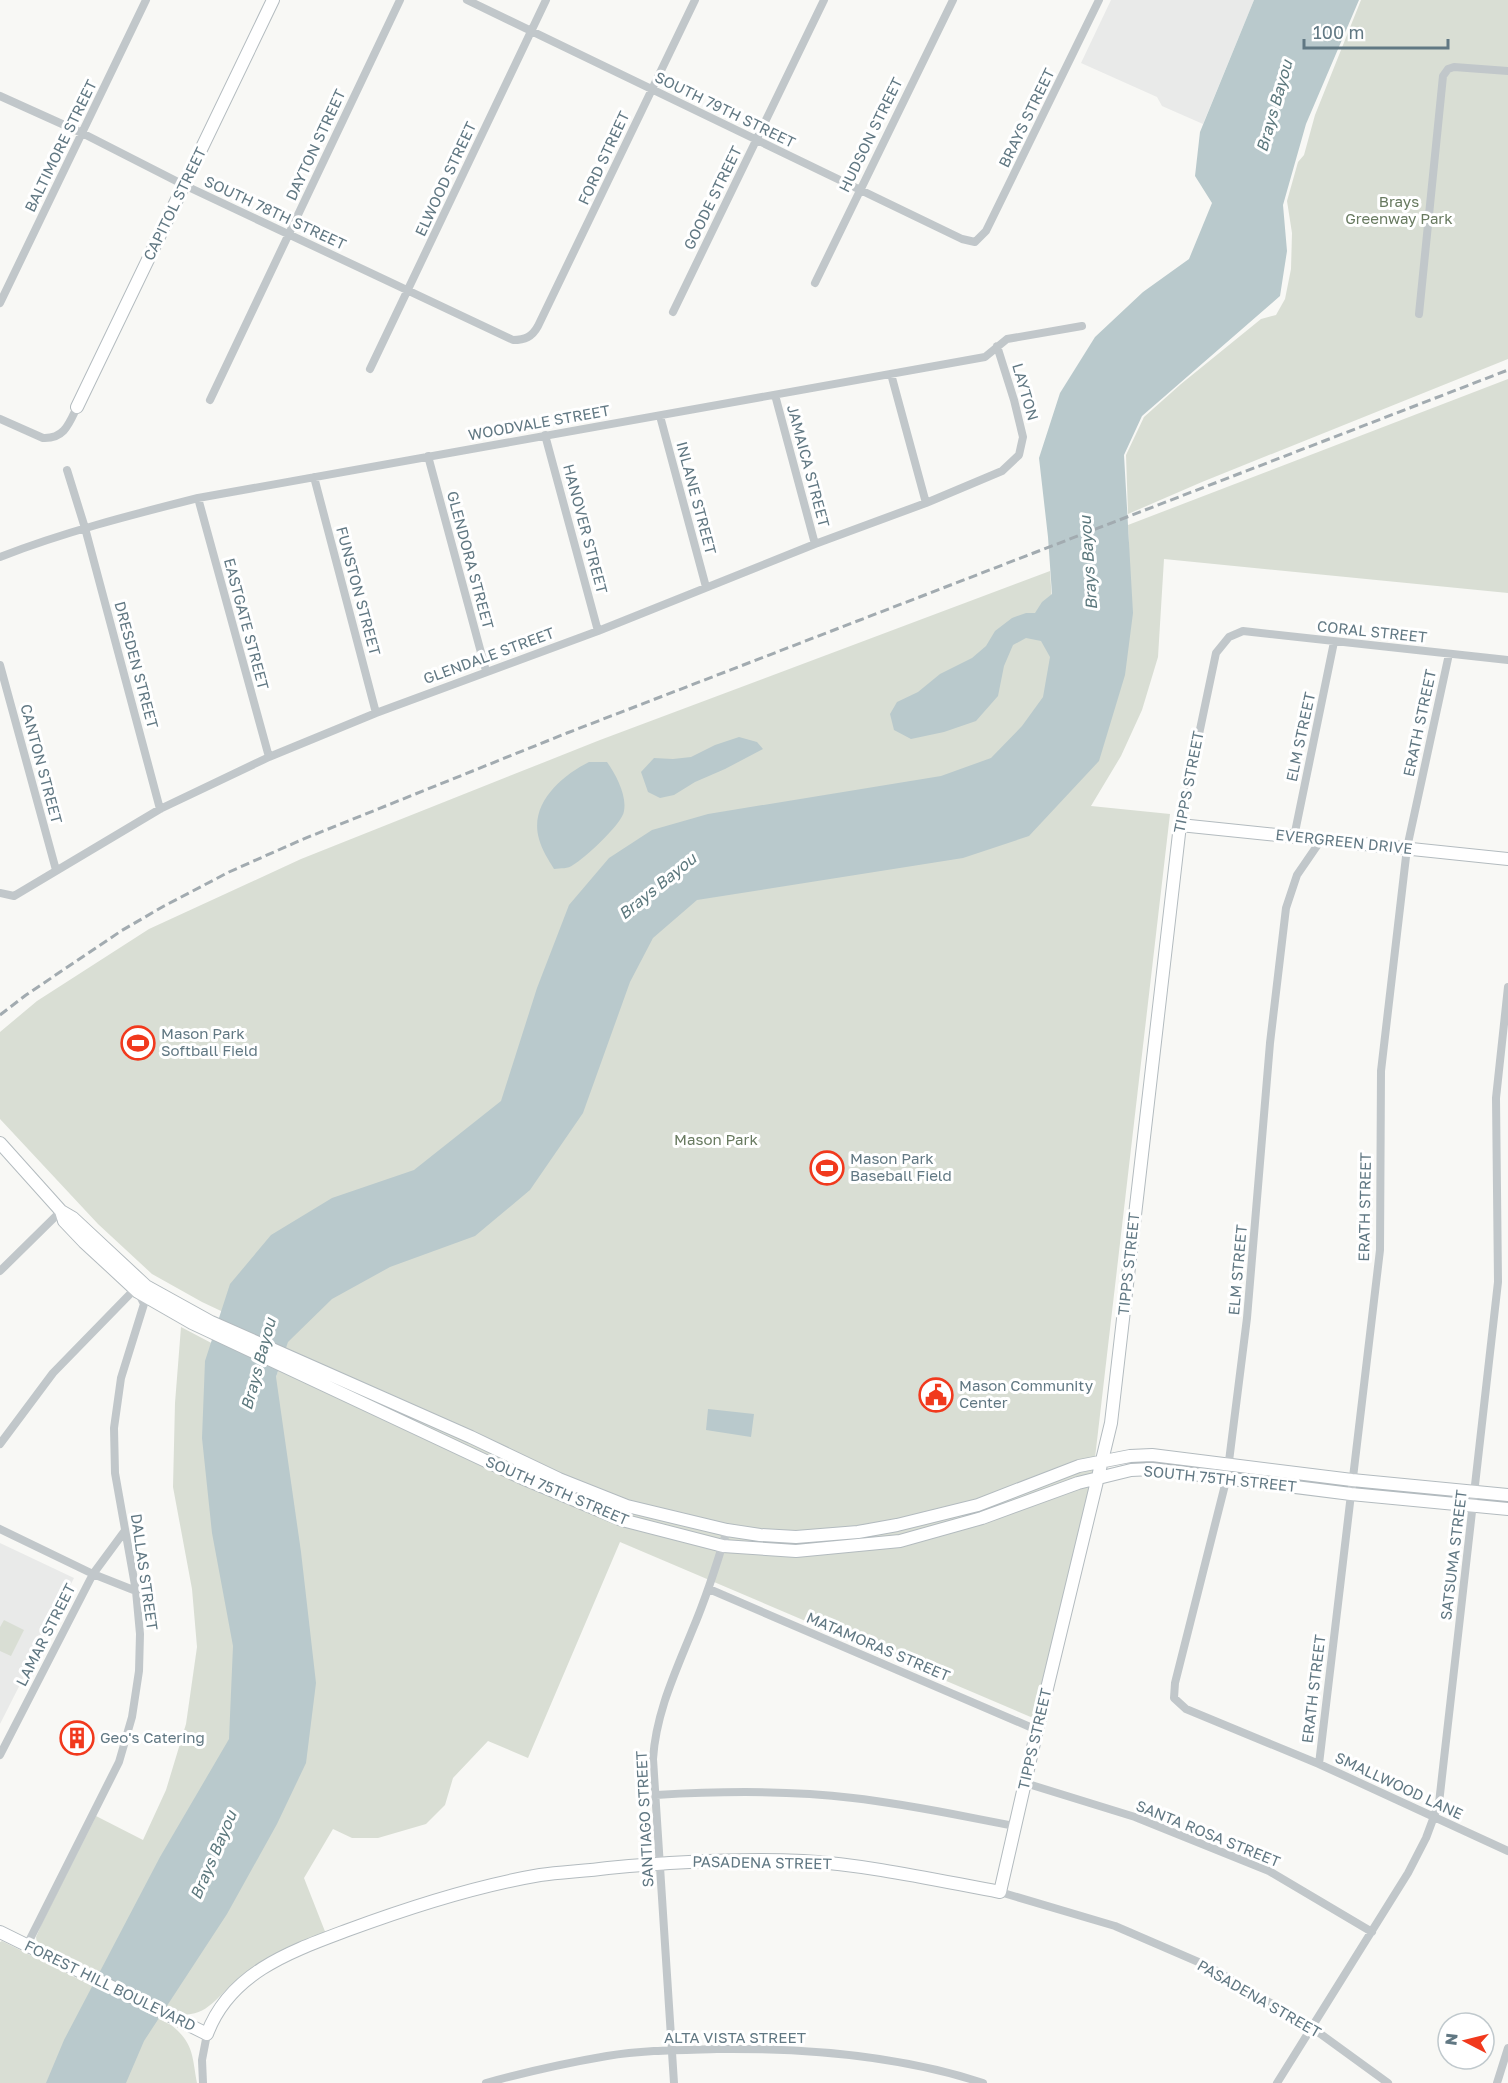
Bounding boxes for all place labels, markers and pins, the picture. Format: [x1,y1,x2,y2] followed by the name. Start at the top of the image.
[161,1024,258,1059] place label: Mason Park Softball Field
[120,1025,156,1061] sports icon: Mason Park Softball Field
[850,1149,952,1184] place label: Mason Park Baseball Field
[809,1150,845,1186] sports icon: Mason Park Baseball Field
[959,1376,1094,1411] place label: Mason Community Center
[918,1377,954,1413] public building icon: Mason Community Center
[59,1720,95,1756] building icon: Geo's Catering
[100,1728,205,1746] place label: Geo's Catering

